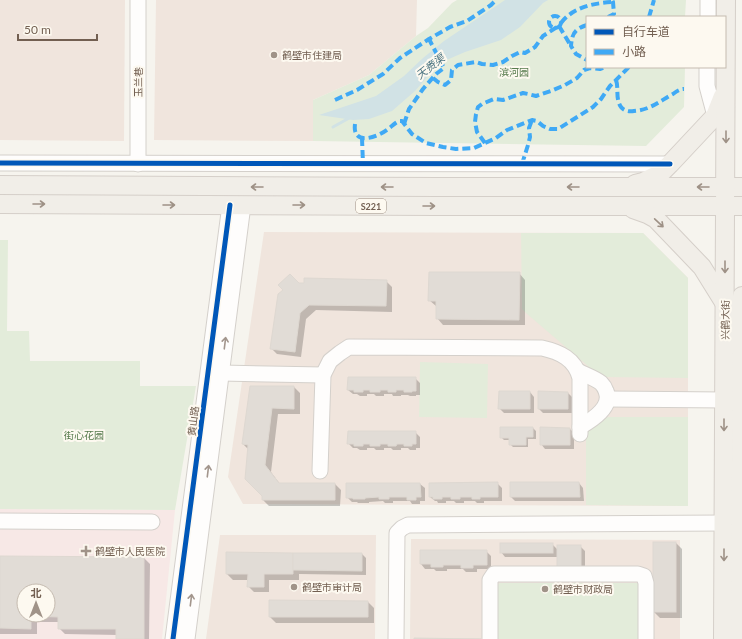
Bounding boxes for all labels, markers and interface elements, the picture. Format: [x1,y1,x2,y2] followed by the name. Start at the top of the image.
[18,16,97,42] scale bar
[586,16,726,68] legend
[24,22,51,37] text: 50 m
[622,24,670,39] text: 自行车道
[622,44,646,59] text: 小路
[282,49,342,61] place label: 鹤壁市住建局
[413,49,449,81] water label: 天赉渠
[269,50,279,60] marker: 鹤壁市住建局
[499,66,529,78] park label: 滨河园
[132,67,144,97] street label: 玉兰巷
[722,130,730,143] one-way arrow
[251,183,264,191] one-way arrow
[381,183,394,191] one-way arrow
[567,183,580,191] one-way arrow
[697,183,710,191] one-way arrow
[356,199,386,213] road number: S221
[32,200,45,208] one-way arrow
[162,201,175,209] one-way arrow
[292,201,305,209] one-way arrow
[422,202,435,210] one-way arrow
[654,218,664,228] one-way arrow
[721,260,729,273] one-way arrow
[719,300,731,340] street label: 兴鹤大街
[221,336,229,349] one-way arrow
[185,405,201,437] street label: 黄山路
[720,418,728,431] one-way arrow
[63,429,104,441] park label: 街心花园
[204,465,212,478] one-way arrow
[80,545,92,557] marker: 鹤壁市人民医院
[95,545,165,557] place label: 鹤壁市人民医院
[720,548,728,561] one-way arrow
[302,581,362,593] place label: 鹤壁市审计局
[289,582,299,592] marker: 鹤壁市审计局
[16,583,56,623] north arrow
[553,583,613,595] place label: 鹤壁市财政局
[540,584,550,594] marker: 鹤壁市财政局
[31,586,42,599] text: 北
[188,594,195,607] one-way arrow

